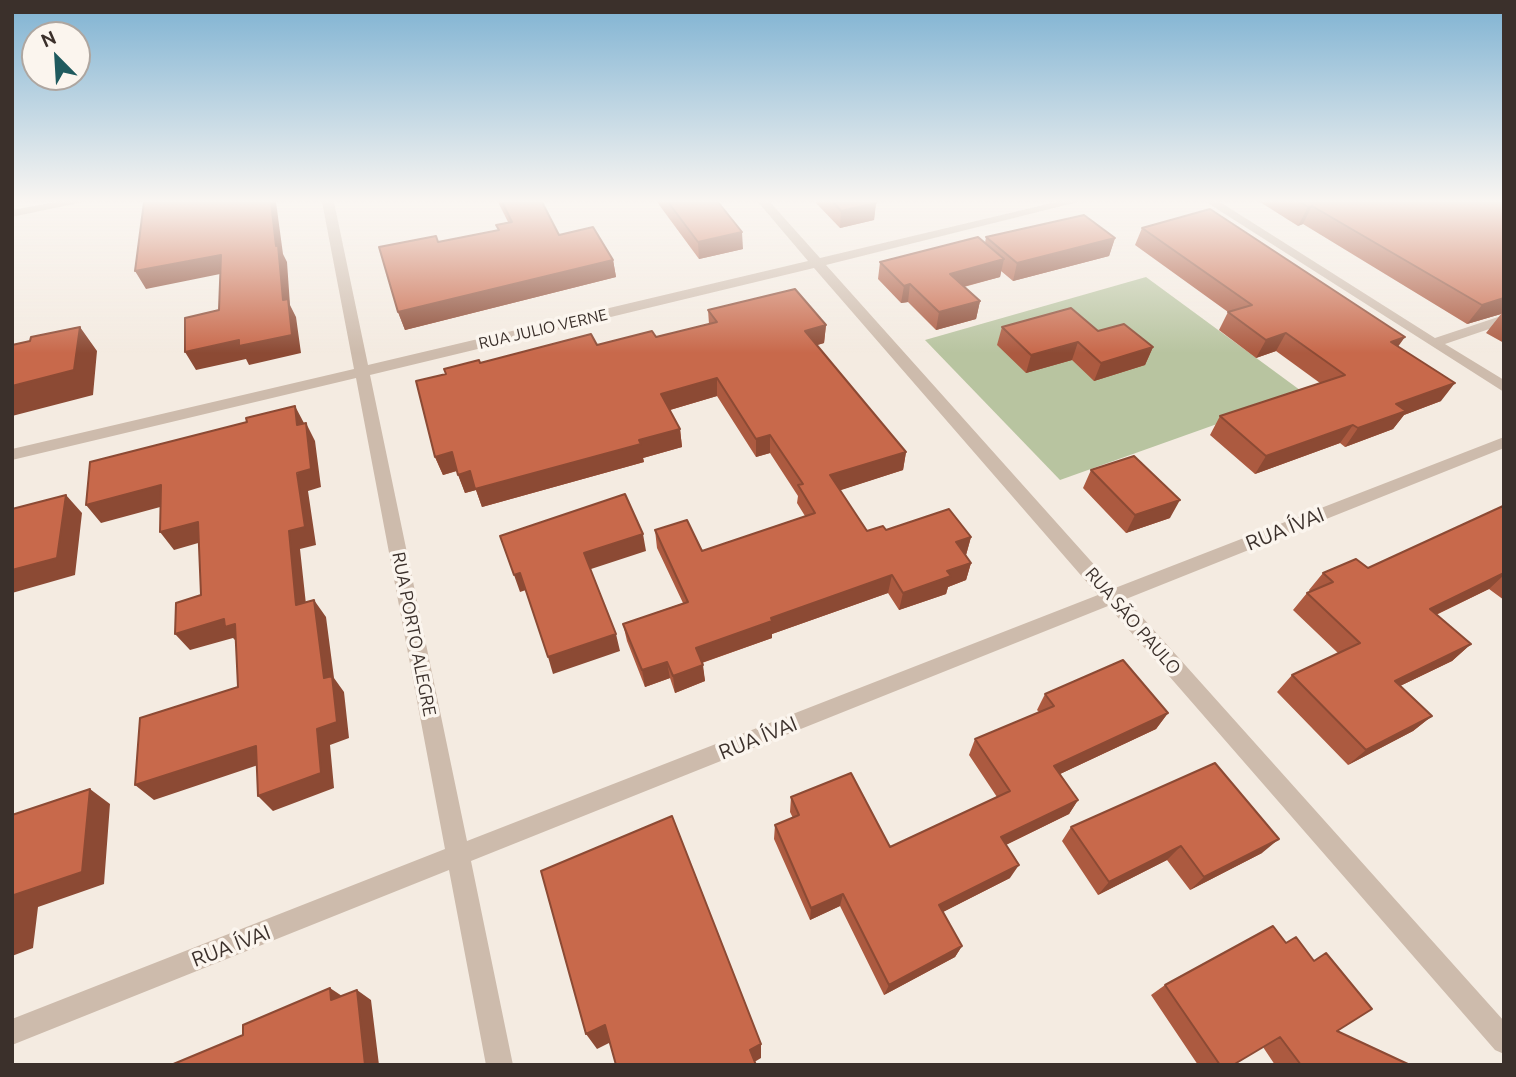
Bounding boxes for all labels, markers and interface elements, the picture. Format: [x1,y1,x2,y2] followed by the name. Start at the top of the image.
[21,21,91,91] north arrow
[37,26,59,52] text: N
[477,305,609,353] street label: RUA JULIO VERNE
[1242,502,1328,556] street label: RUA ÍVAI
[387,550,441,718] street label: RUA PORTO ALEGRE
[1081,563,1185,679] street label: RUA SÃO PAULO
[715,711,801,765] street label: RUA ÍVAI
[188,919,274,973] street label: RUA ÍVAI

